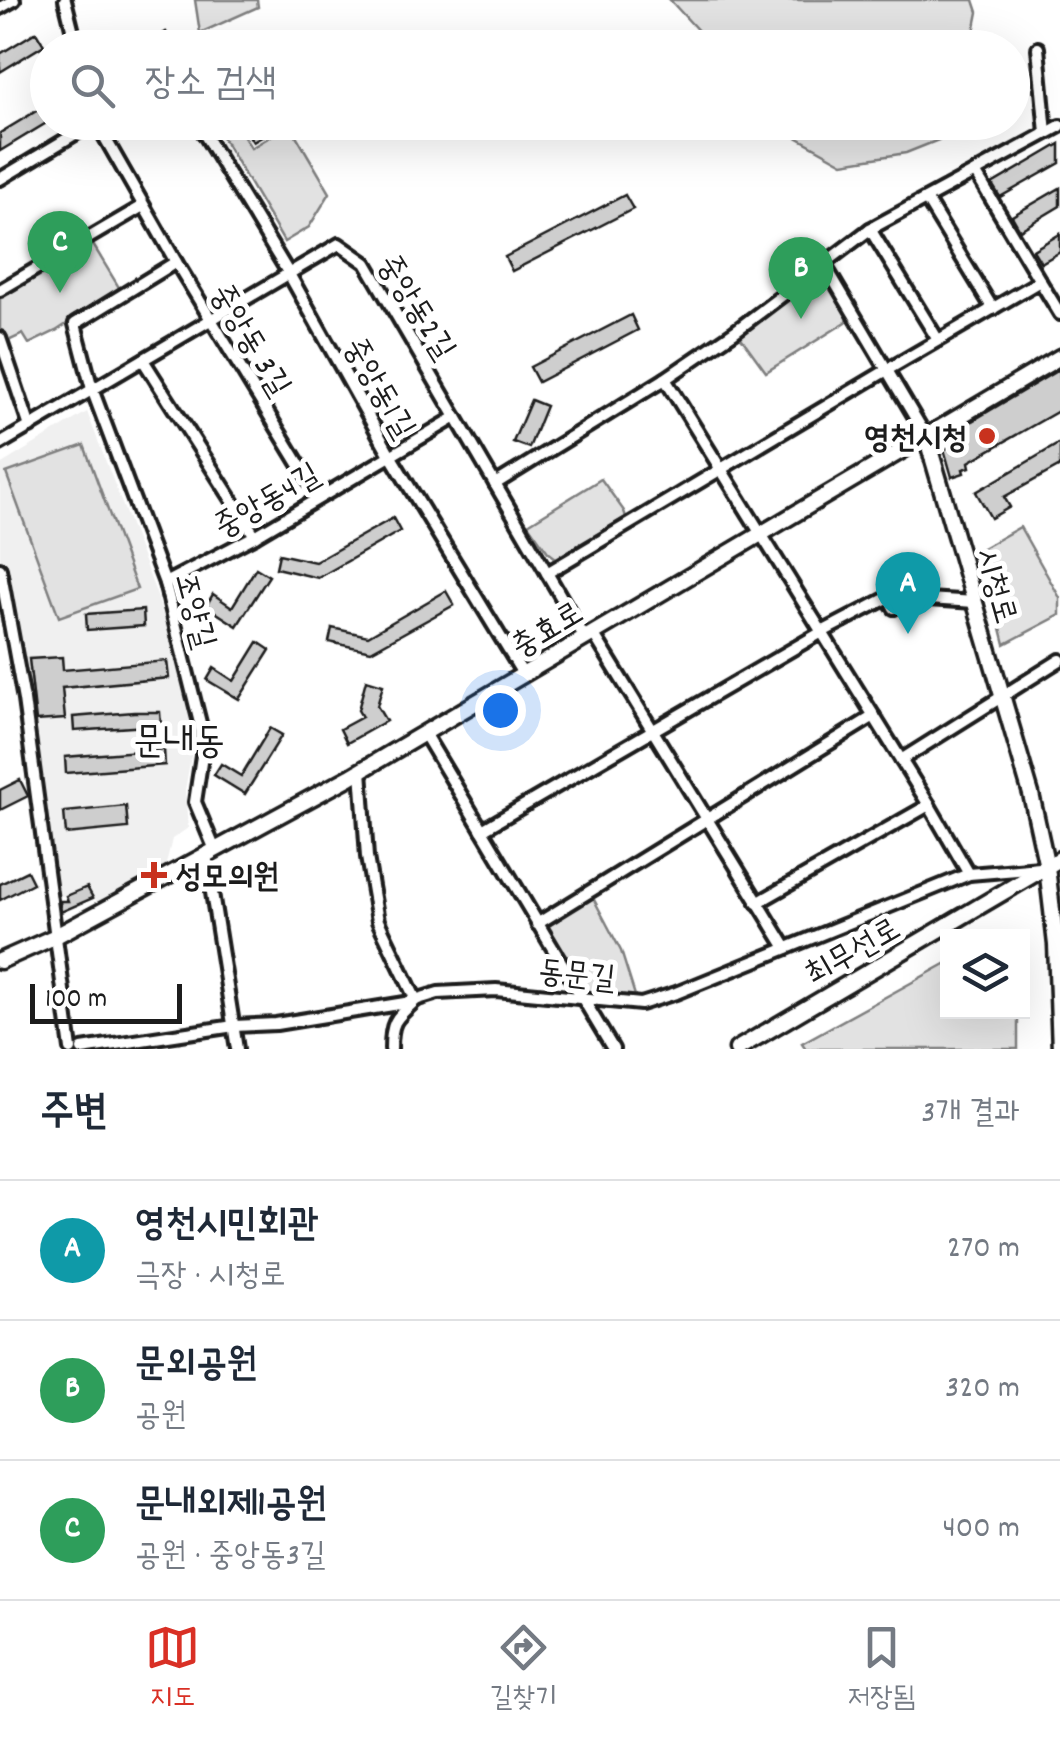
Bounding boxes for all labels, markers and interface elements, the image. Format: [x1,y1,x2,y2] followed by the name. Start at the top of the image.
[30,30,1030,140] search box
[65,58,120,113] icon: search
[145,58,276,113] text: 장소 검색
[28,210,92,293] pin: C
[768,236,834,319] pin: B
[363,247,464,370] street label: 중앙동2길
[196,276,300,407] street label: 중앙동 3길
[329,330,424,449] street label: 중앙동1길
[864,418,967,464] place label: 영천시청
[976,425,998,447] marker: 영천시청
[207,454,330,552] street label: 중앙동4길
[960,543,1026,630] street label: 시청로
[876,552,940,634] pin: A
[160,568,224,655] street label: 조양길
[504,593,594,672] street label: 충효로
[475,685,526,736] your location
[133,717,225,772] district label: 문내동
[176,857,279,903] place label: 성모의원
[141,862,167,888] marker: 성모의원
[798,909,911,1000] street label: 최무선로
[940,929,1030,1019] map controls
[940,929,1030,1019] button: layers
[536,951,617,1005] street label: 동문길
[30,979,182,1024] scale bar
[45,981,107,1021] text: 100 m
[40,1085,108,1145] text: 주변
[921,1092,1020,1138] text: 3개 결과
[135,1199,318,1254] text: 영천시민회관
[64,1227,81,1273] text: A
[947,1227,1020,1273] text: 270 m
[135,1255,286,1301] text: 극장 · 시청로
[135,1339,257,1394] text: 문외공원
[65,1367,80,1413] text: B
[945,1367,1020,1413] text: 320 m
[135,1395,187,1441] text: 공원
[135,1479,327,1534] text: 문내외제1공원
[65,1507,80,1553] text: C
[943,1507,1020,1553] text: 400 m
[135,1535,326,1581] text: 공원 · 중앙동3길
[145,1620,200,1720] tab: 지도
[490,1620,558,1720] tab: 길찾기
[847,1620,915,1720] tab: 저장됨

